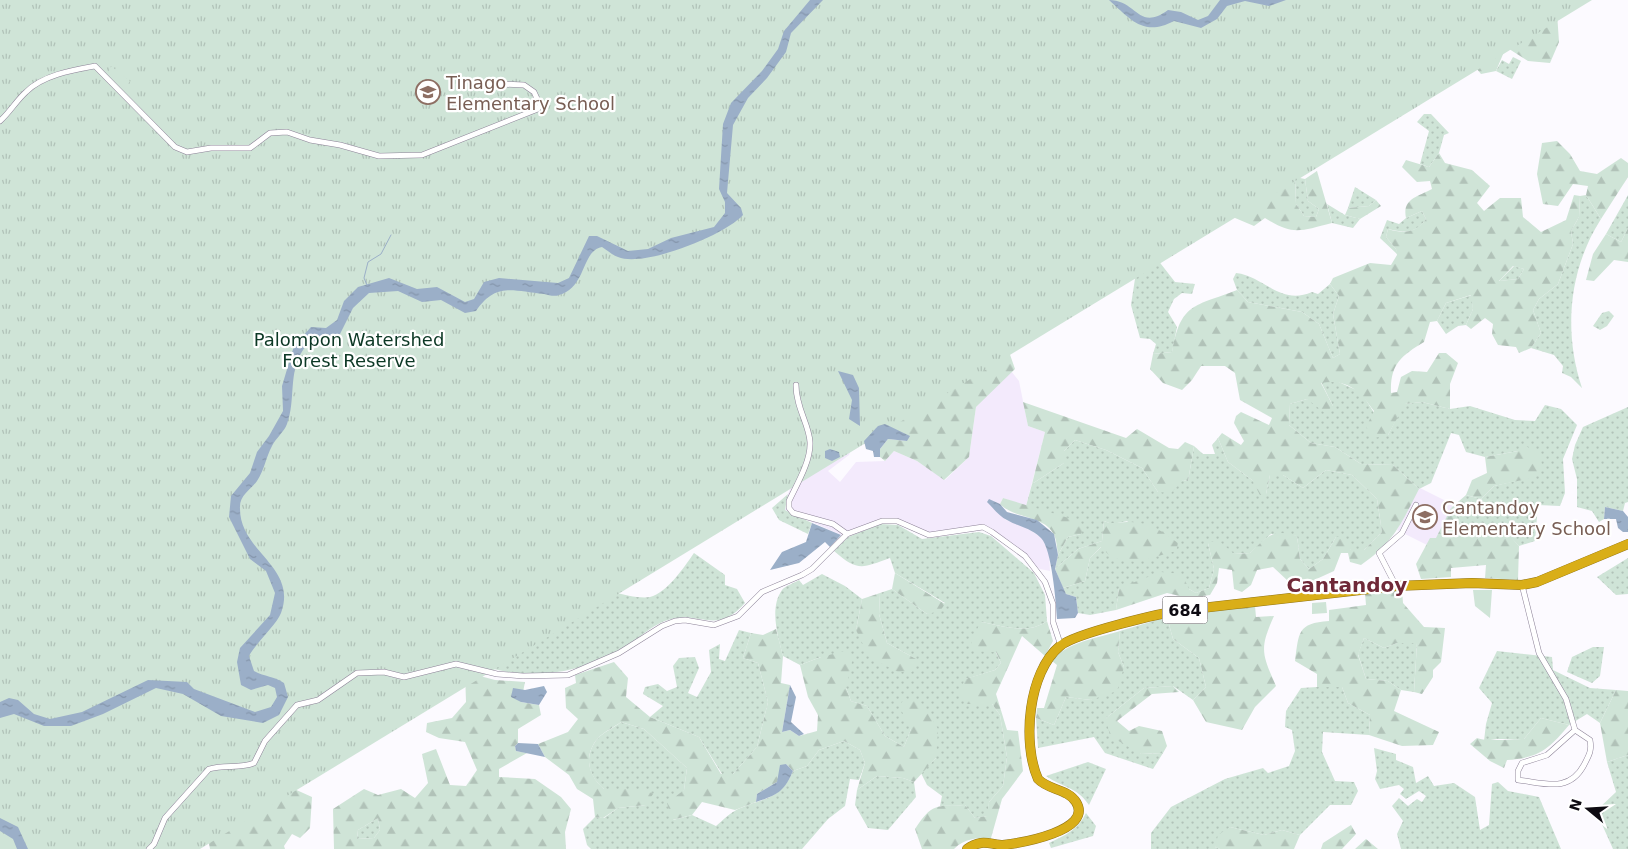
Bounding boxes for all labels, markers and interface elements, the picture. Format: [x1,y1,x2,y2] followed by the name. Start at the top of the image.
[445,72,615,114] place label: Tinago Elementary School
[415,79,441,105] school or university icon: Tinago Elementary School
[254,329,444,371] park label: Palompon Watershed Forest Reserve
[1442,497,1611,539] place label: Cantandoy Elementary School
[1412,504,1438,530] school or university icon: Cantandoy Elementary School
[1287,573,1407,597] district label: Cantandoy
[1162,596,1208,624] road number: 684
[1563,784,1613,834] north arrow
[1566,797,1585,813] text: N

